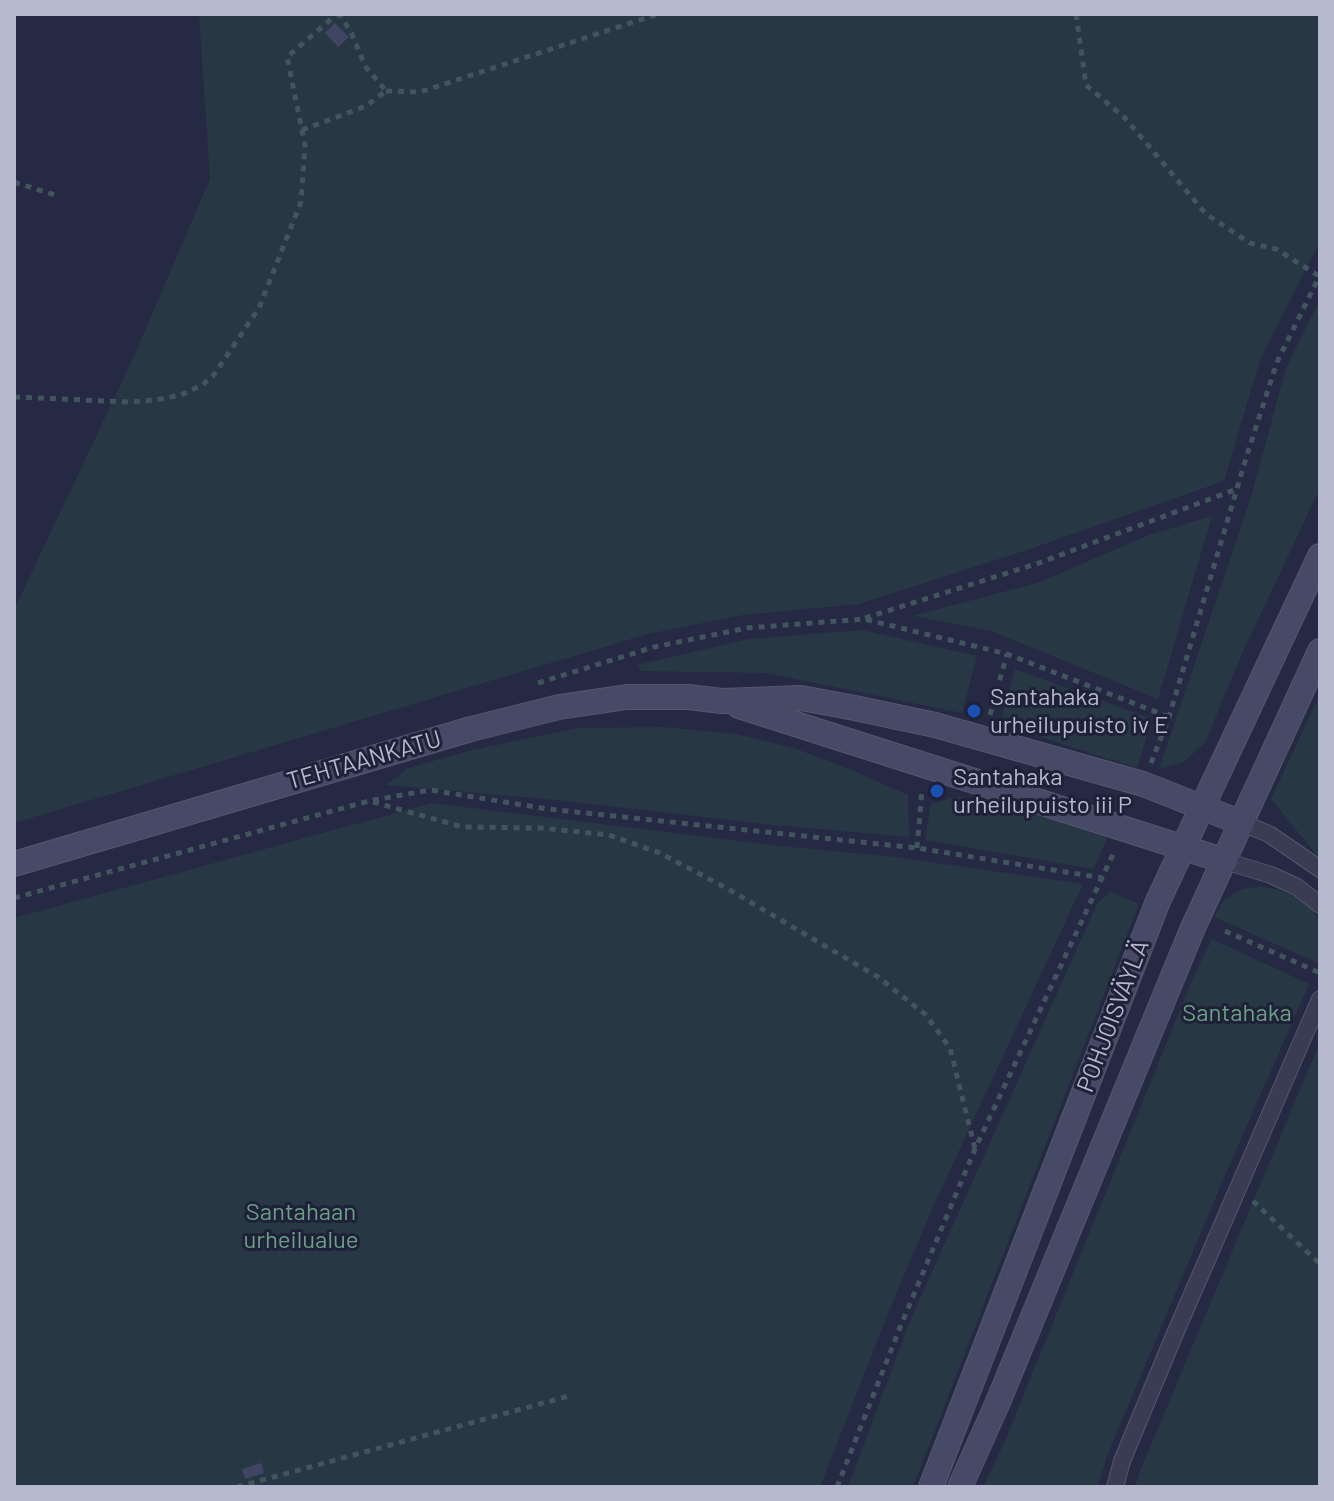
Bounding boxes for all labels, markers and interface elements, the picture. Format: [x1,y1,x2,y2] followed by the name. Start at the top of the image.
[990,683,1169,739] place label: Santahaka urheilupuisto iv E
[965,702,983,720] marker: Santahaka urheilupuisto iv E
[284,724,444,796] street label: TEHTAANKATU
[953,763,1132,819] place label: Santahaka urheilupuisto iii P
[928,782,946,800] marker: Santahaka urheilupuisto iii P
[1071,936,1155,1096] street label: POHJOISVÄYLÄ
[1182,999,1292,1027] park label: Santahaka
[243,1198,359,1254] park label: Santahaan urheilualue

